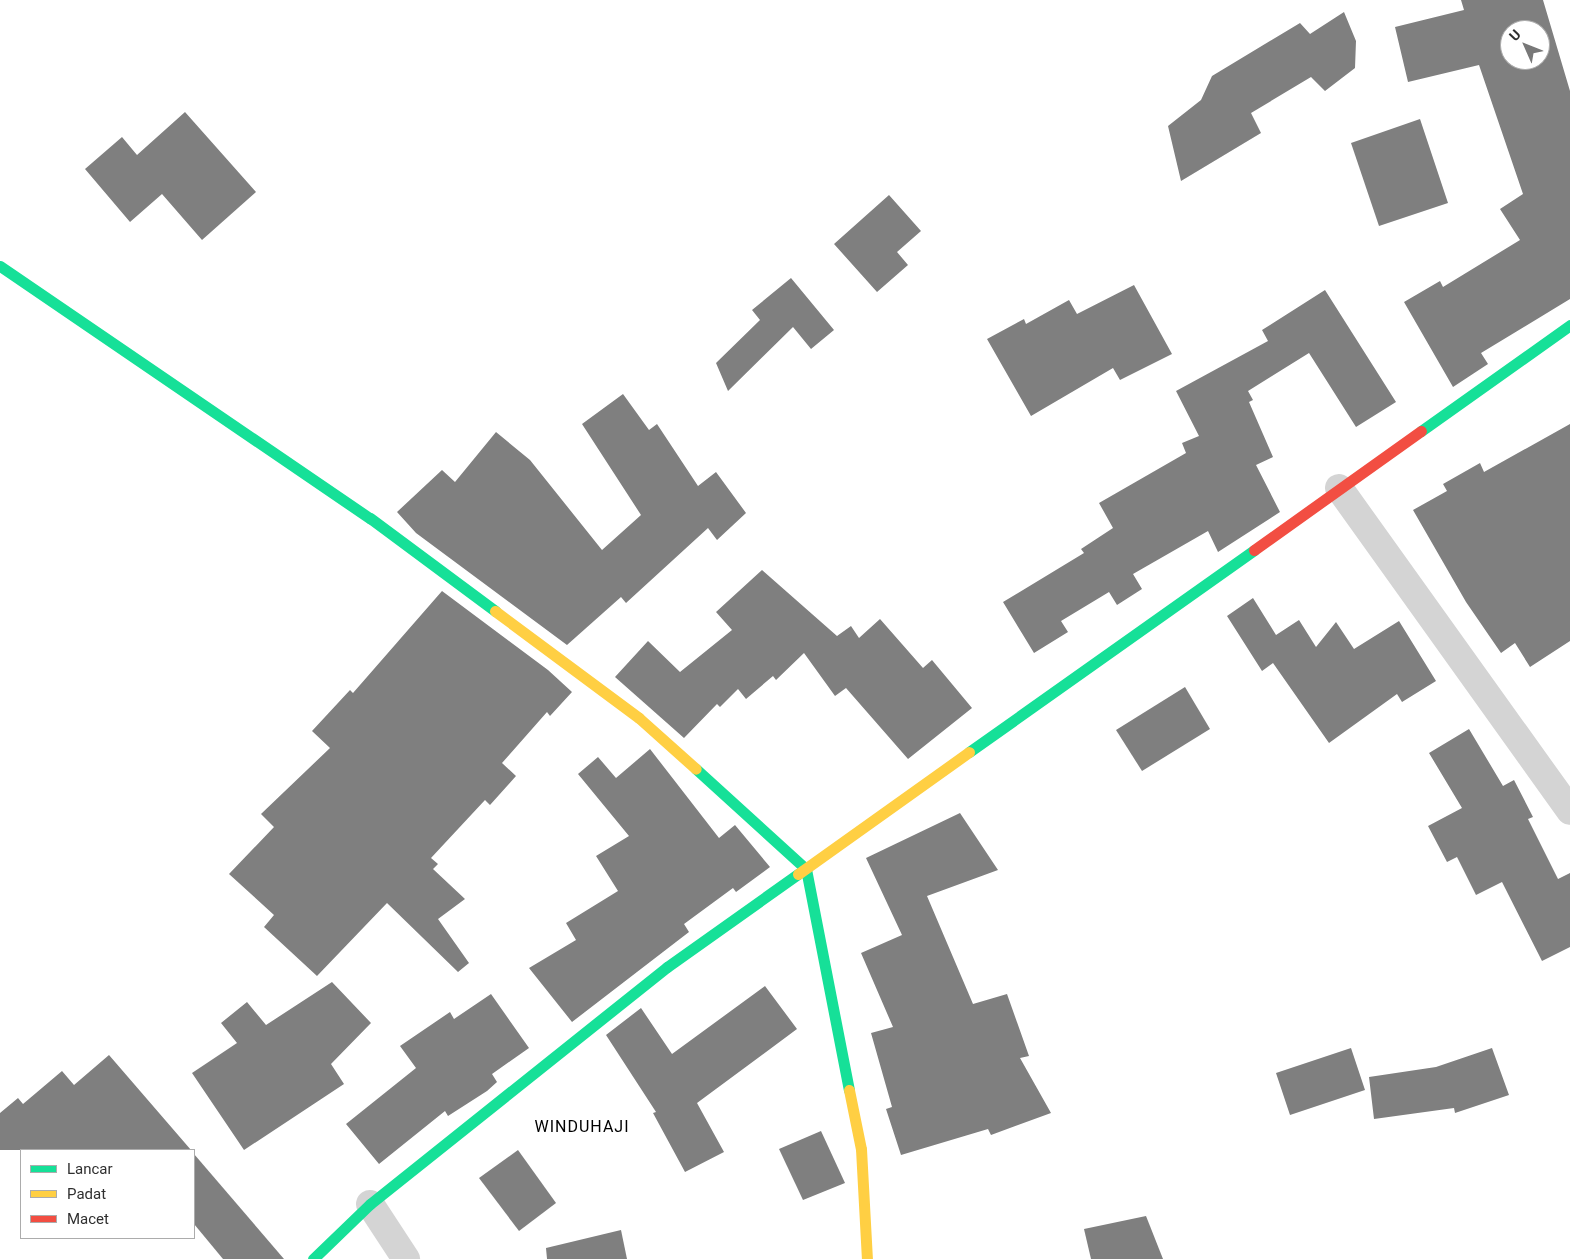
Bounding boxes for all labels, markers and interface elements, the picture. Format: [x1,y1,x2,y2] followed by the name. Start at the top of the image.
[1500,20,1550,70] north arrow
[1506,26,1524,44] text: U
[533,1117,631,1137] district label: WINDUHAJI
[20,1149,195,1239] legend
[67,1160,113,1178] text: Lancar
[67,1185,106,1203] text: Padat
[67,1210,109,1228] text: Macet

